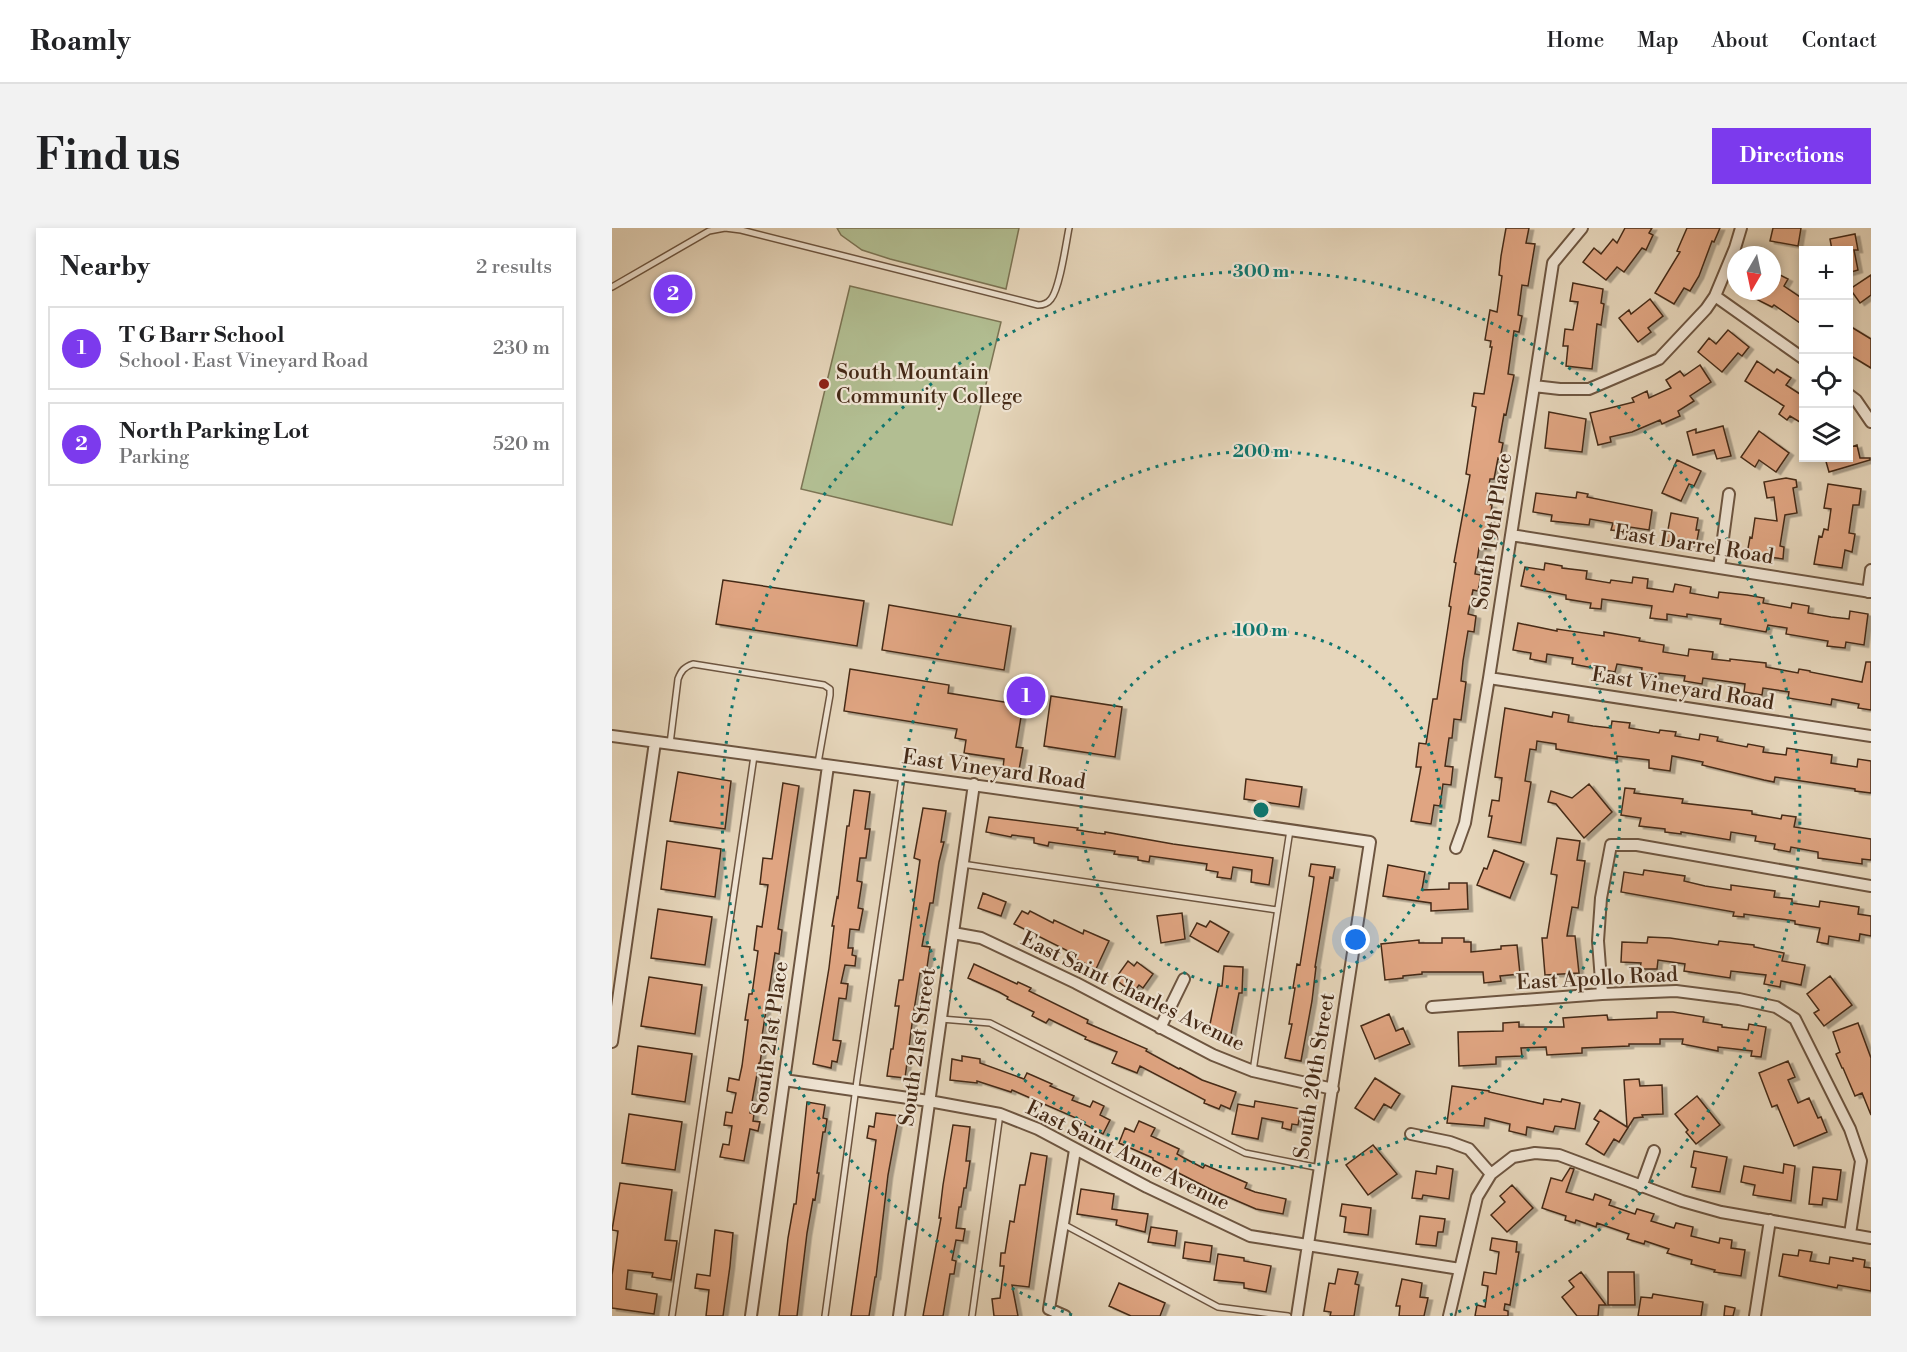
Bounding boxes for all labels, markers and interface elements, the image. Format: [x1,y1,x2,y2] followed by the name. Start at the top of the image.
[30,24,131,59] text: Roamly
[1547,28,1604,54] text: Home
[1637,28,1679,54] text: Map
[1712,28,1769,54] text: About
[1802,28,1877,54] text: Contact
[1712,128,1871,184] button: Directions
[36,130,180,183] text: Find us
[1727,246,1781,300] north arrow
[1799,246,1853,462] map controls
[1799,246,1853,300] button: +
[60,251,150,283] text: Nearby
[476,255,552,280] text: 2 results
[1233,260,1290,283] text: 300 m
[654,272,692,316] pin: 2
[1799,300,1853,354] button: −
[119,322,284,349] text: T G Barr School
[77,336,86,361] text: 1
[493,336,550,361] text: 230 m
[119,349,368,374] text: School · East Vineyard Road
[1799,354,1853,408] button: locate
[836,360,1023,410] place label: South Mountain Community College
[817,377,831,391] marker: South Mountain Community College
[1799,408,1853,462] button: layers
[119,418,309,445] text: North Parking Lot
[75,432,88,457] text: 2
[493,432,550,457] text: 520 m
[1233,440,1290,463] text: 200 m
[119,445,189,470] text: Parking
[1468,451,1518,611] street label: South 19th Place
[1612,520,1776,570] street label: East Darrel Road
[1234,619,1288,642] text: 100 m
[1590,662,1776,716] street label: East Vineyard Road
[1006,674,1046,718] pin: 1
[901,744,1087,796] street label: East Vineyard Road
[1251,800,1271,820] centre of rings
[1341,925,1370,954] your location
[1016,926,1249,1058] street label: East Saint Charles Avenue
[747,959,795,1117] street label: South 21st Place
[1516,962,1679,996] street label: East Apollo Road
[894,966,942,1128] street label: South 21st Street
[1289,991,1341,1161] street label: South 20th Street
[1021,1095,1234,1217] street label: East Saint Anne Avenue

